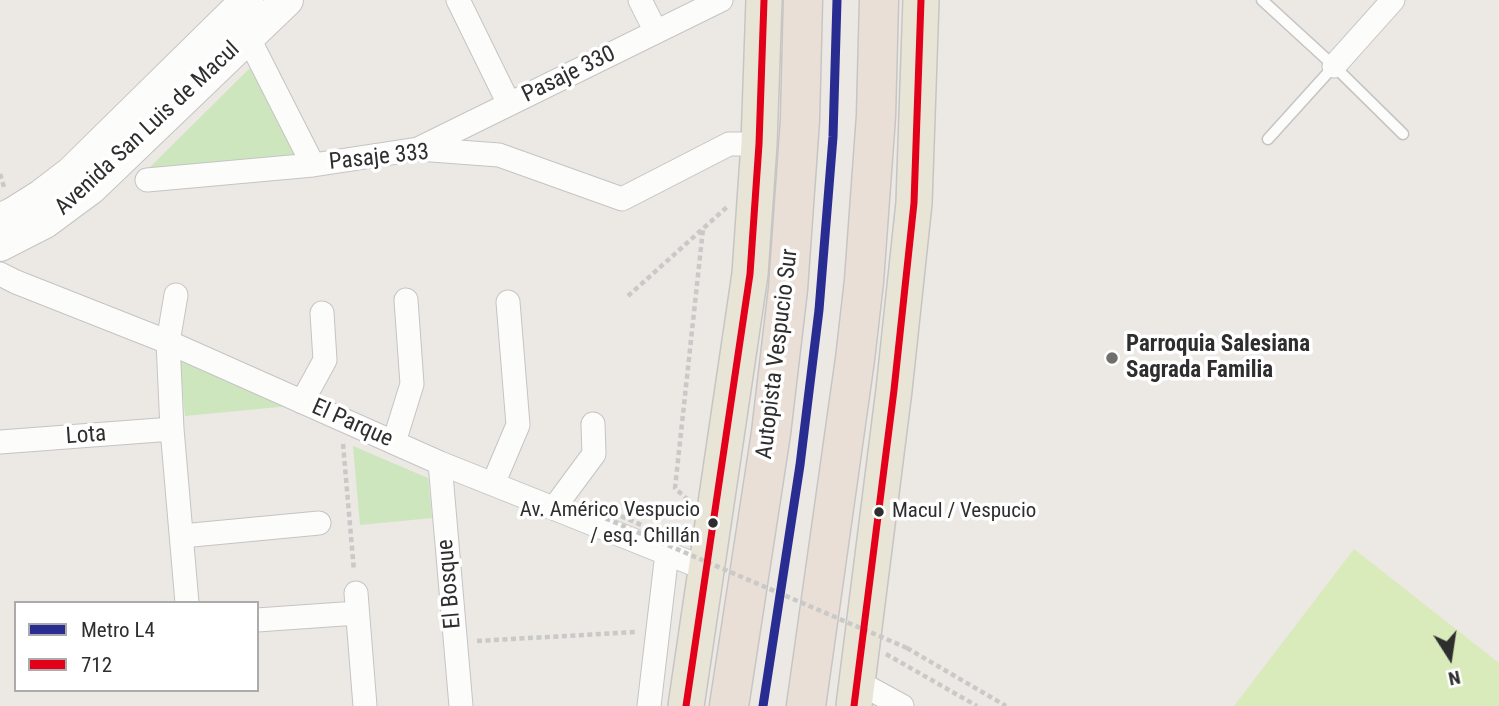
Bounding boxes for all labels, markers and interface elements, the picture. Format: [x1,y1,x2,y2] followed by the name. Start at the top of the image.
[50,36,246,222] street label: Avenida San Luis de Macul
[518,41,620,109] street label: Pasaje 330
[328,139,430,177] street label: Pasaje 333
[751,247,805,461] street label: Autopista Vespucio Sur
[1126,331,1310,385] place label: Parroquia Salesiana Sagrada Familia
[1104,350,1120,366] marker: Parroquia Salesiana Sagrada Familia
[307,394,397,454] street label: El Parque
[65,421,107,451] street label: Lota
[520,498,700,548] place label: Av. Américo Vespucio / esq. Chillán
[892,499,1036,525] place label: Macul / Vespucio
[872,505,886,519] marker: Macul / Vespucio
[706,516,720,530] marker: Av. Américo Vespucio / esq. Chillán
[432,538,468,630] street label: El Bosque
[14,601,259,692] legend
[81,618,155,642] text: Metro L4
[1415,622,1485,692] north arrow
[81,653,112,677] text: 712
[1446,666,1463,690] text: N

